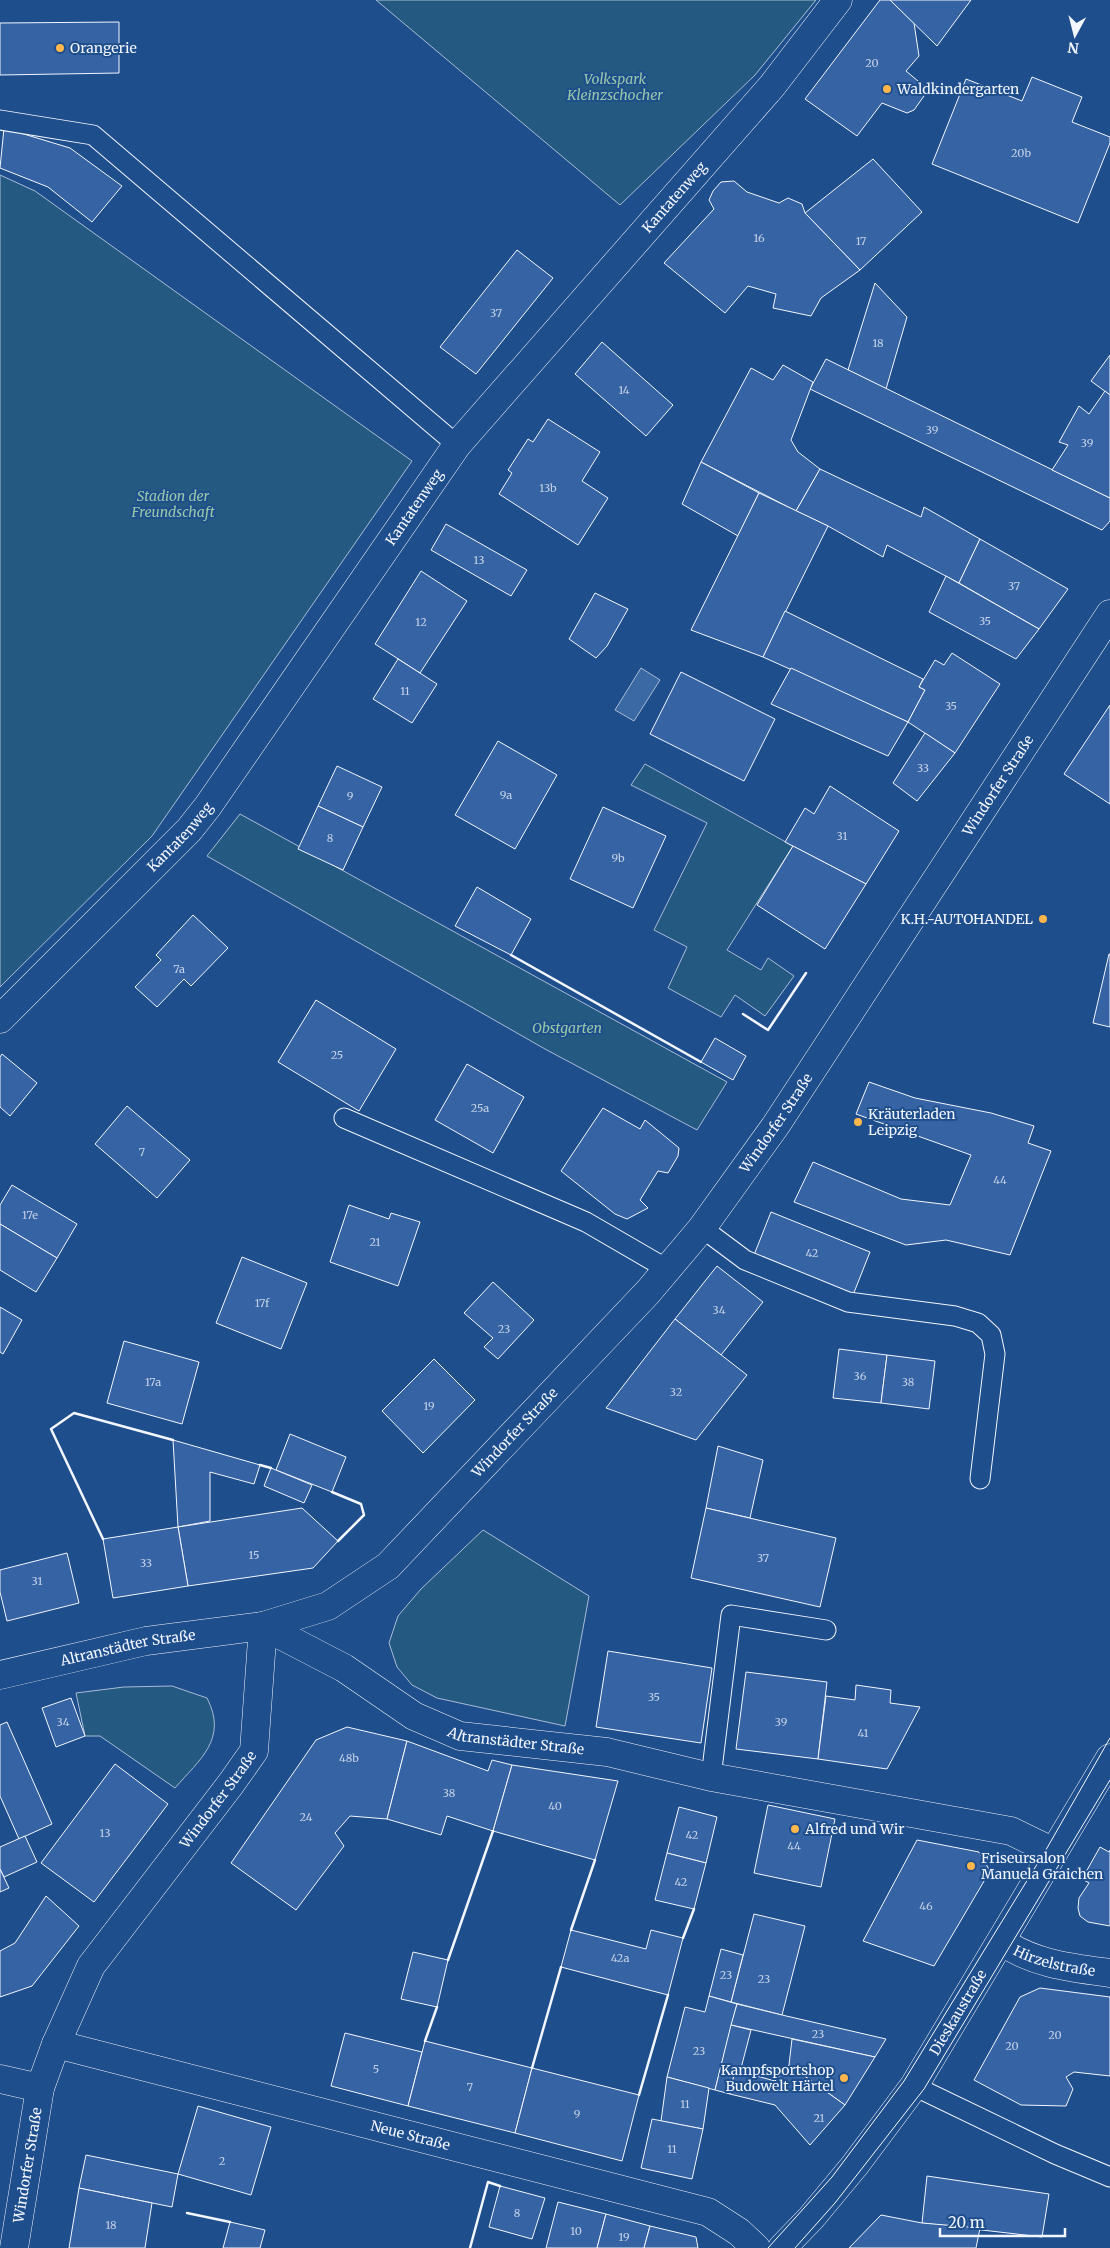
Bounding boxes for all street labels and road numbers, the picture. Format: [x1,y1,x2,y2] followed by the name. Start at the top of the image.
[638,158,711,237] street label: Kantatenweg
[382,465,447,549] street label: Kantatenweg
[958,732,1037,840] street label: Windorfer Straße
[143,798,217,876] street label: Kantatenweg
[735,1070,816,1177] street label: Windorfer Straße
[467,1384,561,1482] street label: Windorfer Straße
[58,1626,197,1670] street label: Altranstädter Straße
[444,1722,585,1758] street label: Altranstädter Straße
[175,1747,260,1852] street label: Windorfer Straße
[1011,1941,1096,1980] street label: Hirzelstraße
[925,1966,991,2059] street label: Dieskaustraße
[9,2106,46,2225] street label: Windorfer Straße
[369,2116,452,2154] street label: Neue Straße

